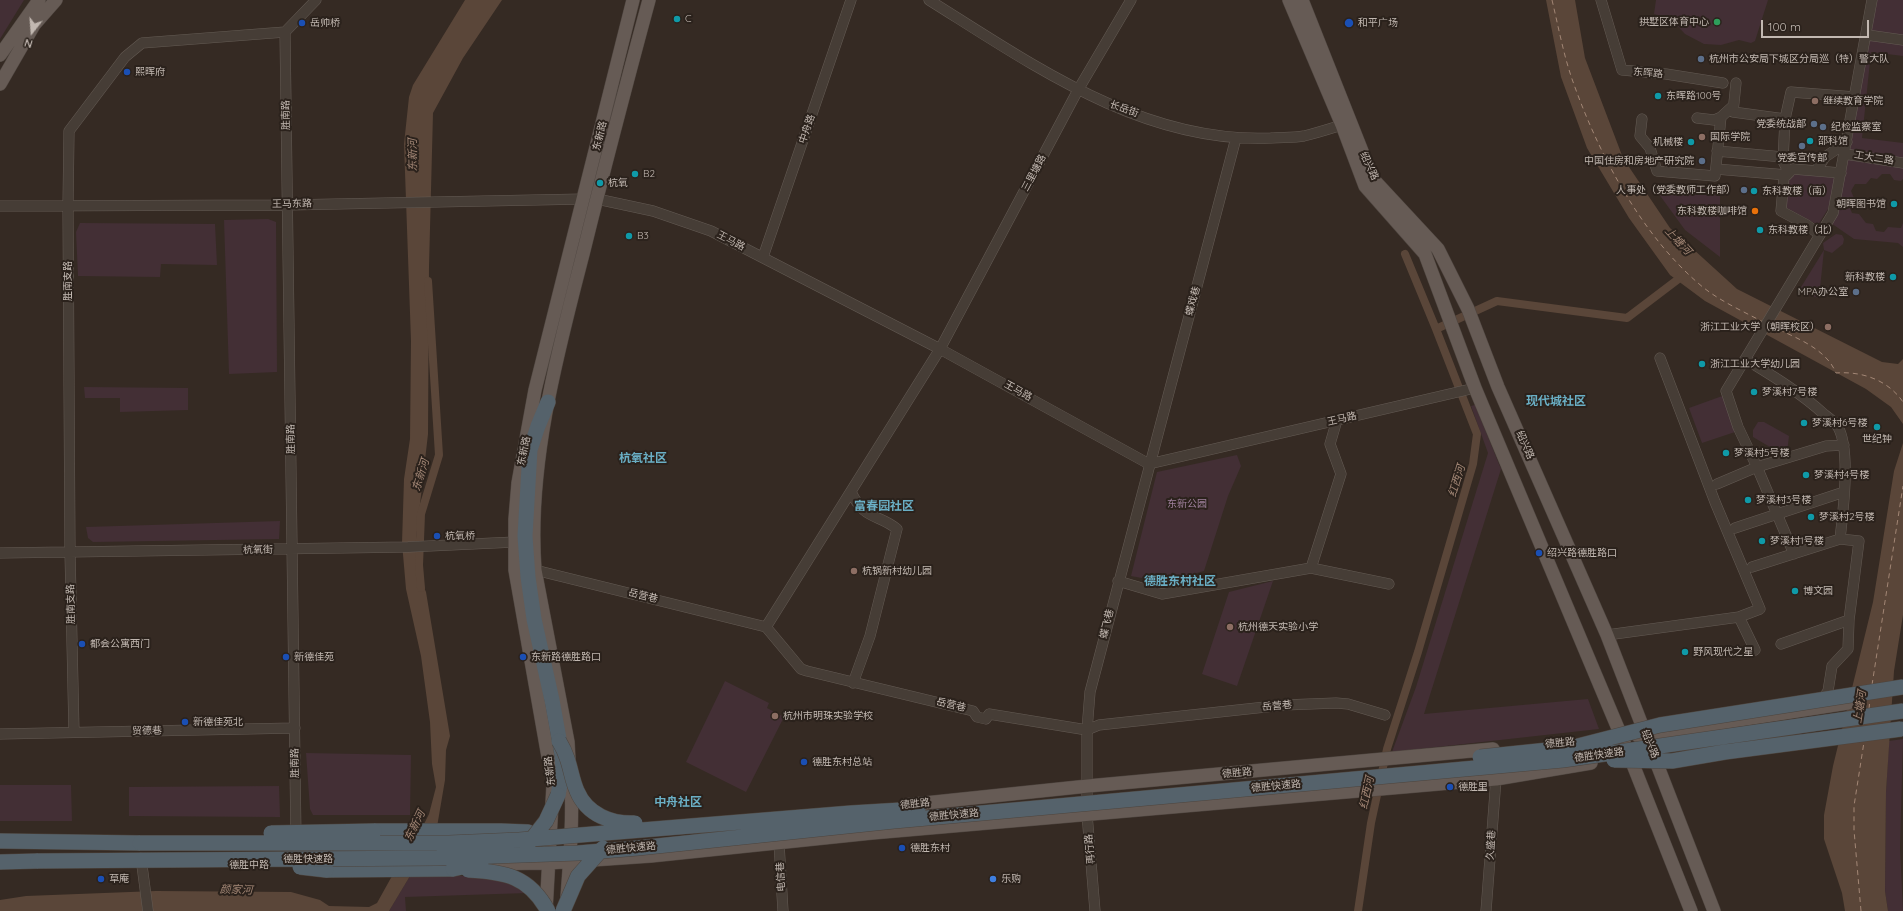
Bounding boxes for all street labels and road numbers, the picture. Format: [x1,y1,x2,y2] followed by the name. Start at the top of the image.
[1633,66,1663,80] street label: 东晖路
[1108,98,1140,120] street label: 长岳街
[280,100,292,130] street label: 胜南路
[796,113,818,145] street label: 中舟路
[591,120,609,152] street label: 东新路
[1853,149,1895,167] street label: 工大二路
[1357,150,1381,182] street label: 绍兴路
[1019,153,1049,193] street label: 三里塘路
[272,198,312,210] street label: 王马东路
[715,229,747,253] street label: 王马路
[62,261,74,301] street label: 胜南支路
[1183,285,1203,317] street label: 蝶戏巷
[1002,378,1034,404] street label: 王马路
[1326,410,1358,428] street label: 王马路
[285,424,297,454] street label: 胜南路
[1513,429,1537,461] street label: 绍兴路
[515,435,533,467] street label: 东新路
[243,544,273,556] street label: 杭氧街
[65,584,77,624] street label: 胜南支路
[627,587,659,605] street label: 岳营巷
[1098,608,1116,640] street label: 蝶飞巷
[935,696,967,714] street label: 岳营巷
[1262,699,1292,713] street label: 岳营巷
[132,725,162,737] street label: 贸德巷
[1639,728,1661,760] street label: 绍兴路
[1545,736,1575,750] street label: 德胜路
[1573,746,1625,764] street label: 德胜快速路
[289,748,301,778] street label: 胜南路
[542,755,558,787] street label: 东新路
[1222,766,1252,780] street label: 德胜路
[1251,778,1301,794] street label: 德胜快速路
[899,796,931,812] street label: 德胜路
[929,807,979,823] street label: 德胜快速路
[1484,830,1498,860] street label: 久盛巷
[1083,834,1097,864] street label: 再行路
[606,840,656,856] street label: 德胜快速路
[283,853,333,865] street label: 德胜快速路
[229,859,269,871] street label: 德胜中路
[774,862,788,892] street label: 电信巷

